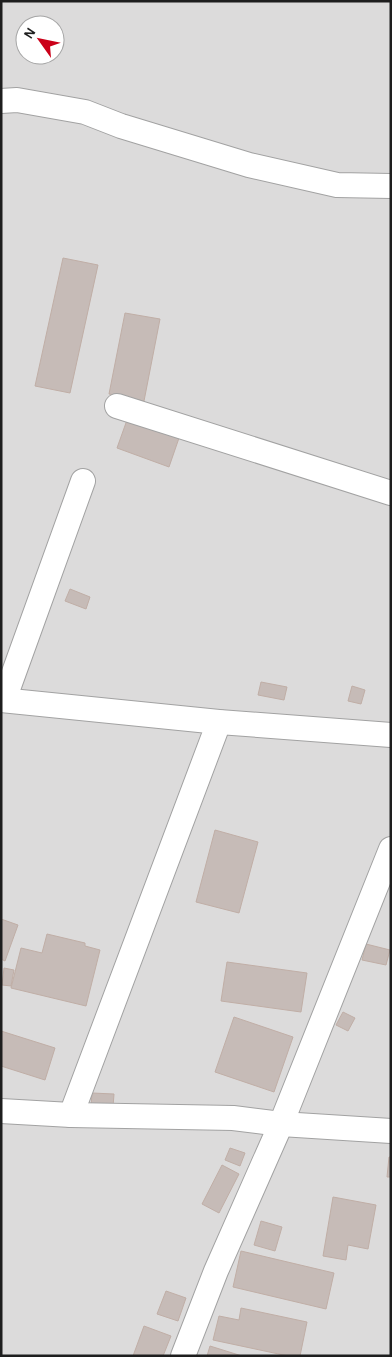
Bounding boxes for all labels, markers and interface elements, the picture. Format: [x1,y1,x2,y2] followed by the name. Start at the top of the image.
[15,15,65,65] north arrow
[21,26,38,41] text: N

